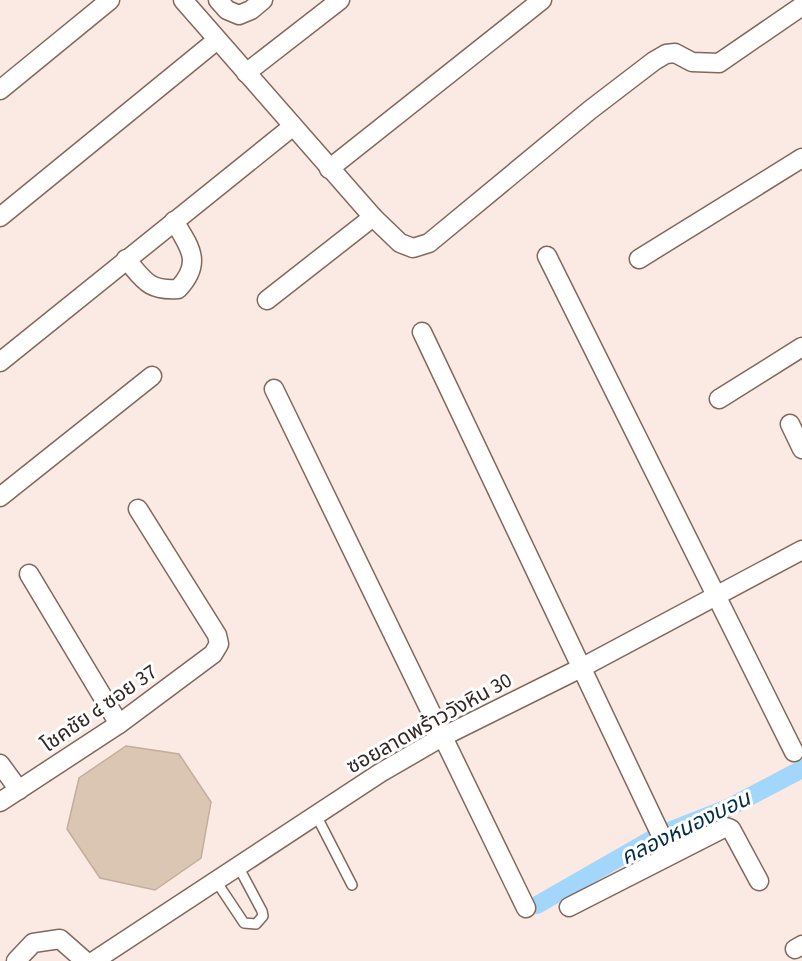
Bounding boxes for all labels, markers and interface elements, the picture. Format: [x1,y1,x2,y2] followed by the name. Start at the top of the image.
[35,657,163,759] street label: โชคชัย ๔ ซอย 37
[341,665,517,781] street label: ซอยลาดพร้าววังหิน 30
[615,782,757,873] water label: คลองหนองบอน

